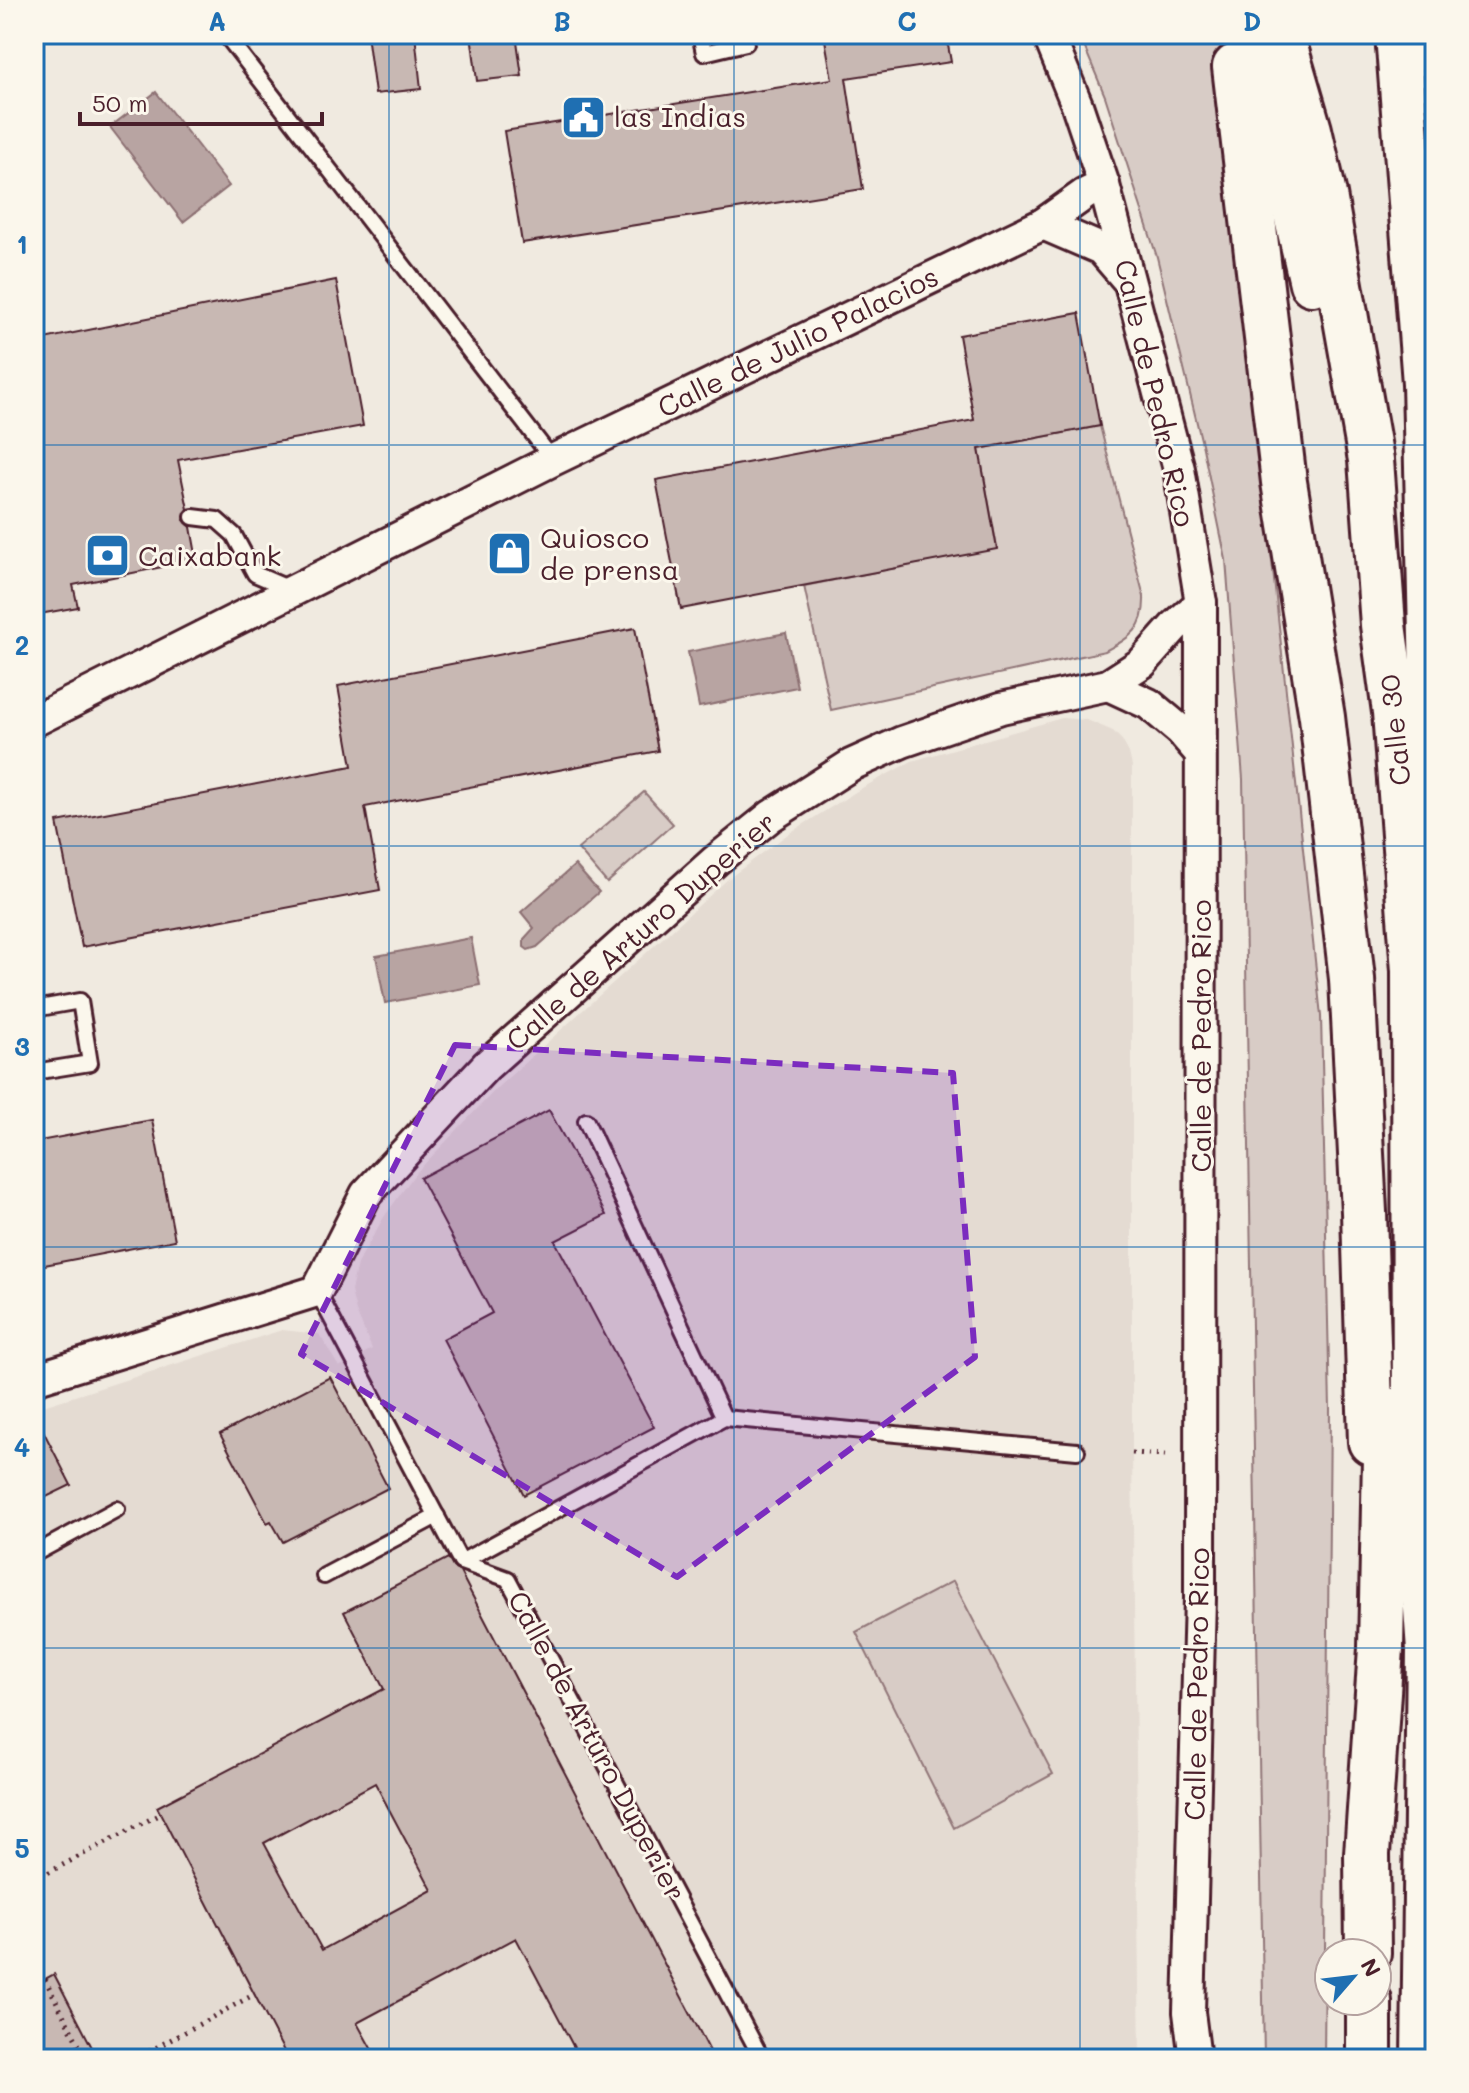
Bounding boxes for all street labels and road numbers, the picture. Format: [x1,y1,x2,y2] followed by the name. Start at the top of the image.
[1108,256,1204,530] street label: Calle de Pedro Rico
[651,257,944,425] street label: Calle de Julio Palacios
[1370,673,1418,787] street label: Calle 30
[498,803,783,1057] street label: Calle de Arturo Duperier
[1182,899,1218,1173] street label: Calle de Pedro Rico
[1176,1547,1216,1821] street label: Calle de Pedro Rico
[501,1584,695,1907] street label: Calle de Arturo Duperier

